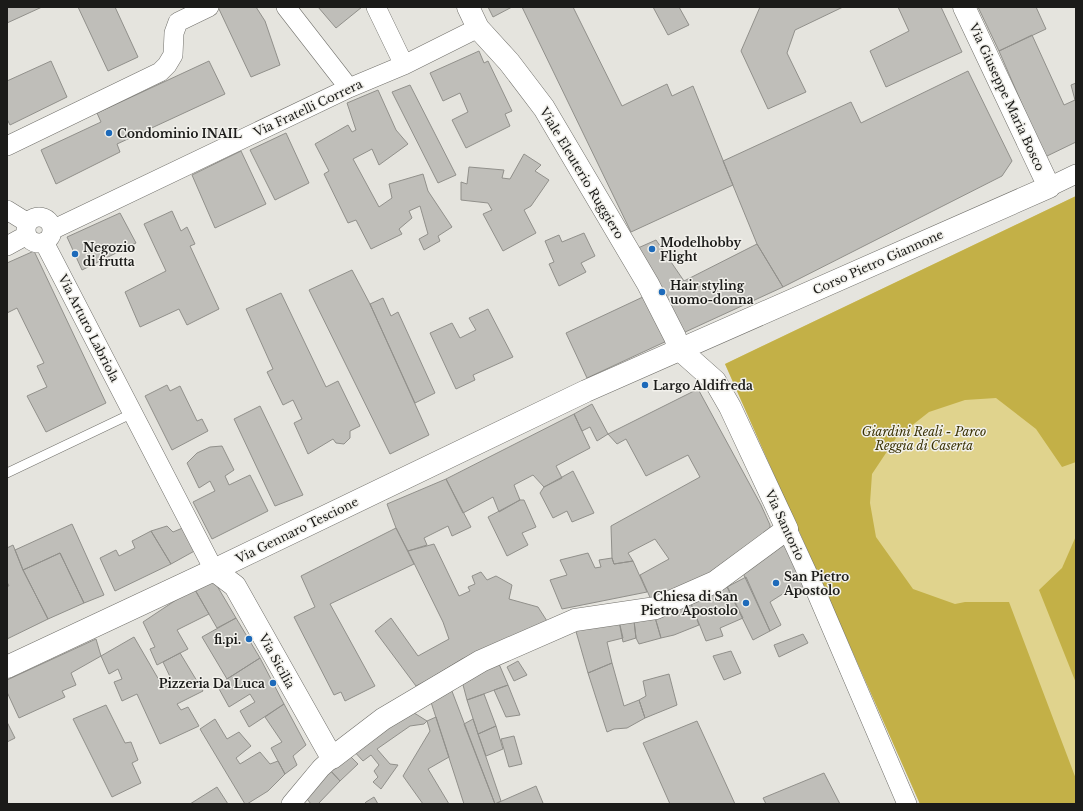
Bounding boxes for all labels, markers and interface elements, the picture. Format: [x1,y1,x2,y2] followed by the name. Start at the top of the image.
[966,20,1048,173] street label: Via Giuseppe Maria Bosco
[250,76,365,140] street label: Via Fratelli Correra
[536,104,627,242] street label: Viale Eleuterio Ruggiero
[117,126,242,141] place label: Condominio INAIL
[104,128,114,138] marker: Condominio INAIL
[810,226,946,298] street label: Corso Pietro Giannone
[660,235,741,264] place label: Modelhobby Flight
[83,240,135,269] place label: Negozio di frutta
[647,244,657,254] marker: Modelhobby Flight
[70,249,80,259] marker: Negozio di frutta
[55,271,123,385] street label: Via Arturo Labriola
[670,278,754,307] place label: Hair styling uomo-donna
[657,287,667,297] marker: Hair styling uomo-donna
[653,378,753,393] place label: Largo Aldifreda
[640,380,650,390] marker: Largo Aldifreda
[862,424,986,453] park label: Giardini Reali - Parco Reggia di Caserta
[762,486,808,563] street label: Via Santorio
[232,494,361,567] street label: Via Gennaro Tescione
[783,569,849,598] place label: San Pietro Apostolo
[771,578,781,588] marker: San Pietro Apostolo
[641,589,738,618] place label: Chiesa di San Pietro Apostolo
[741,598,751,608] marker: Chiesa di San Pietro Apostolo
[255,630,298,691] street label: Via Sicilia
[214,632,241,647] place label: fi.pi.
[244,634,254,644] marker: fi.pi.
[159,676,265,691] place label: Pizzeria Da Luca
[268,678,278,688] marker: Pizzeria Da Luca

